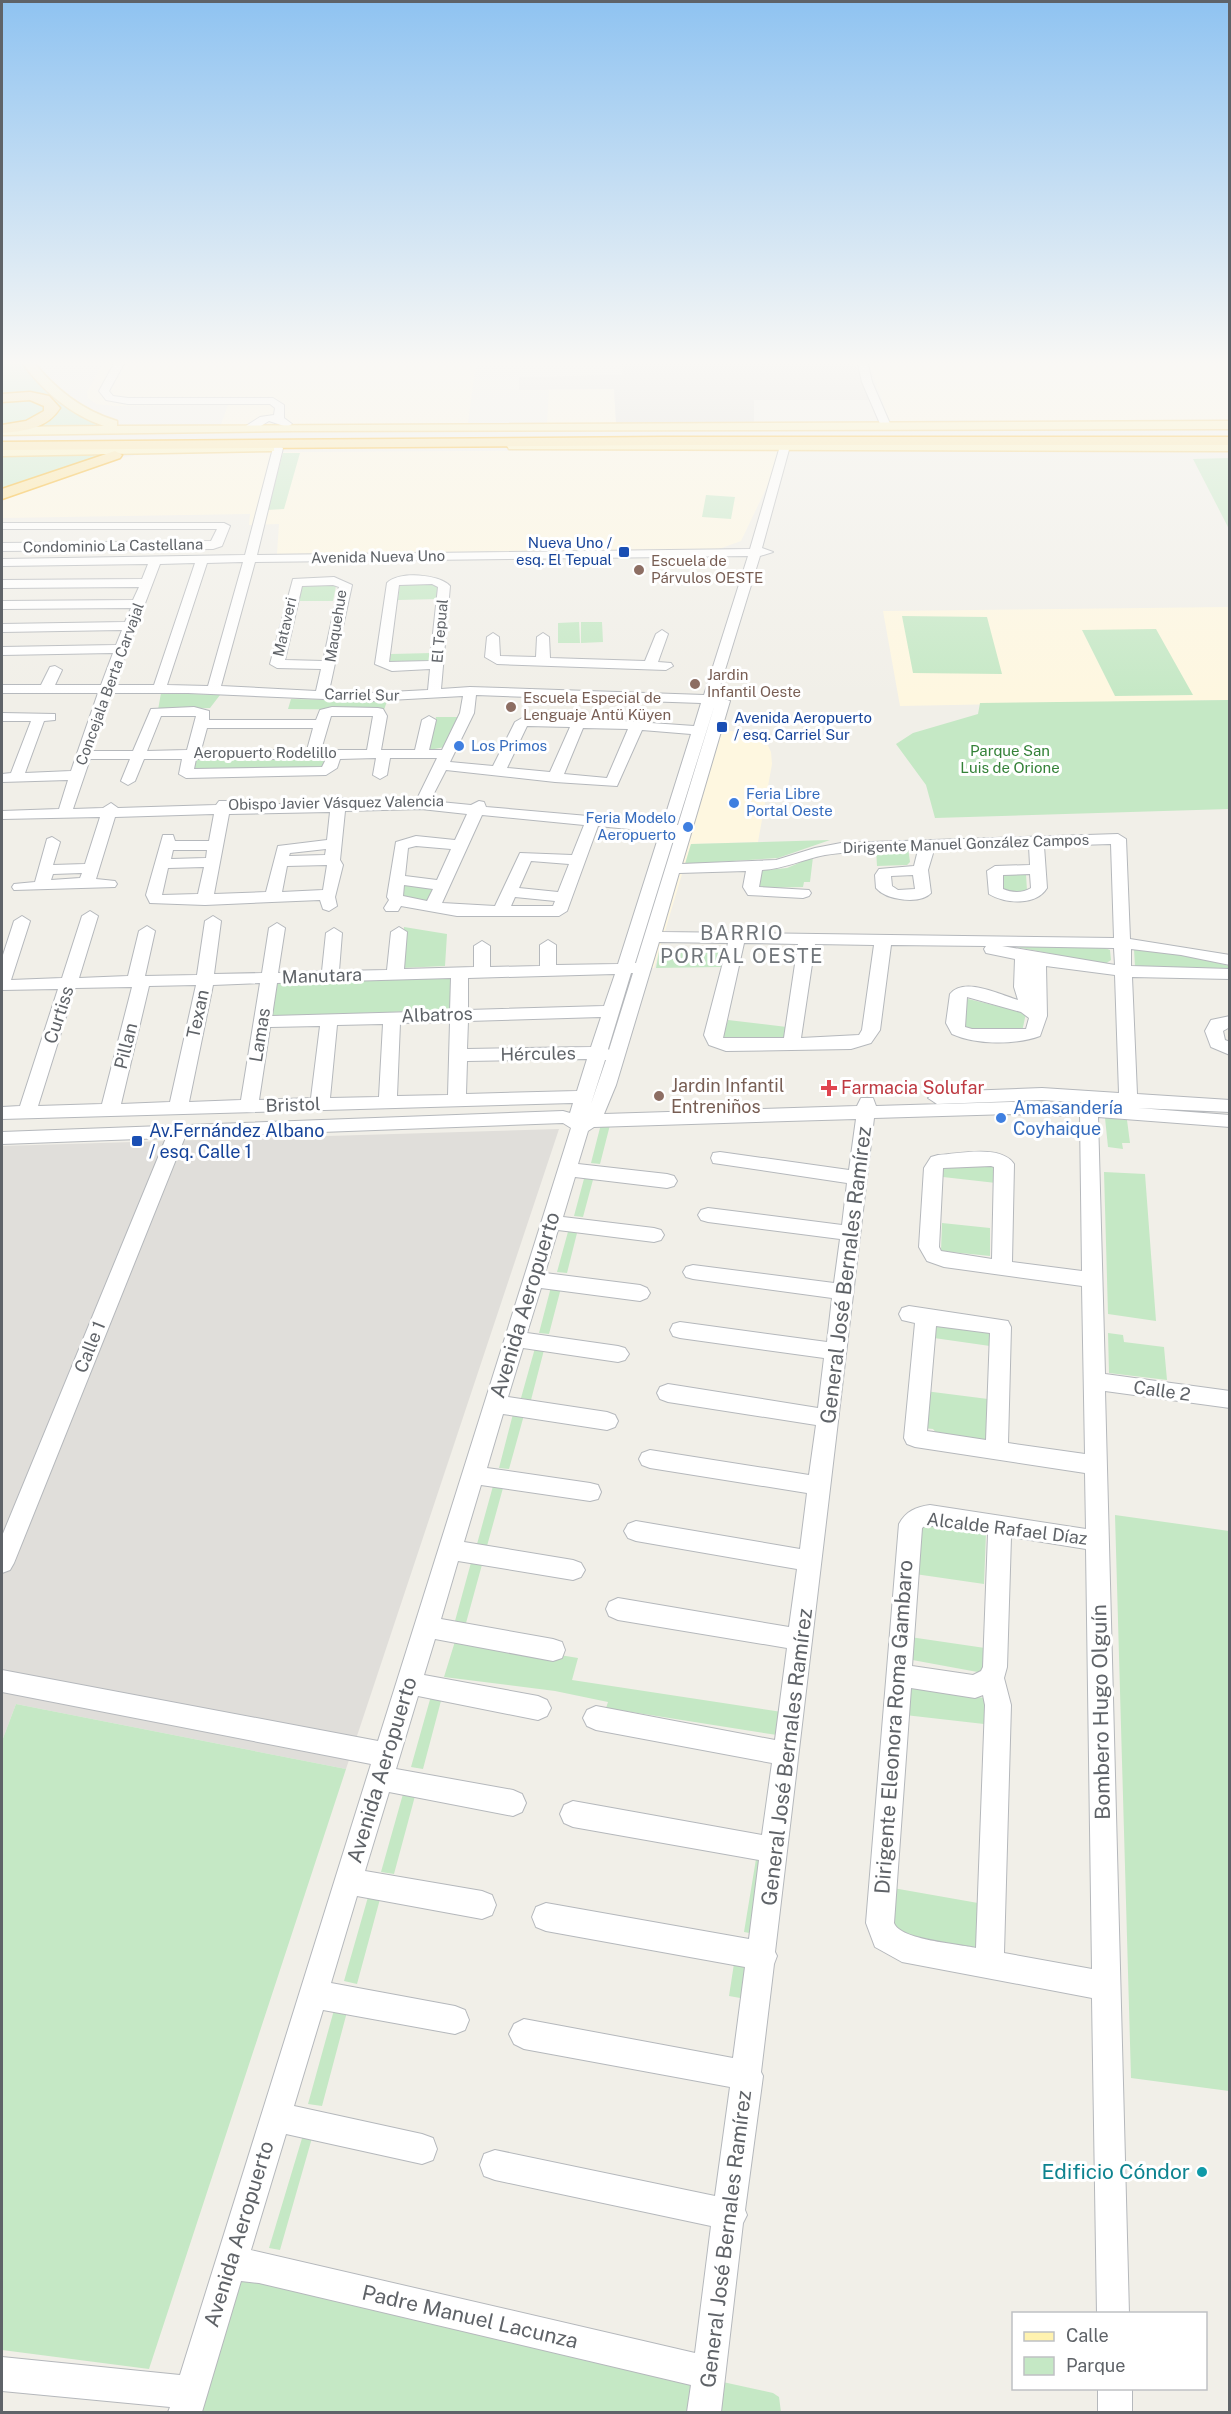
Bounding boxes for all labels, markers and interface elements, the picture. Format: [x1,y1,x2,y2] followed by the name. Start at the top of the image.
[516,534,613,568] place label: Nueva Uno / esq. El Tepual
[23,535,203,556] street label: Condominio La Castellana
[617,545,631,559] marker: Nueva Uno / esq. El Tepual
[311,547,445,566] street label: Avenida Nueva Uno
[651,552,763,586] place label: Escuela de Párvulos OESTE
[632,563,646,577] marker: Escuela de Párvulos OESTE
[321,588,350,664] street label: Maquehue
[269,595,300,658] street label: Mataveri
[428,598,451,664] street label: El Tepual
[72,600,147,767] street label: Concejala Berta Carvajal
[707,666,801,700] place label: Jardin Infantil Oeste
[688,677,702,691] marker: Jardin Infantil Oeste
[324,685,400,704] street label: Carriel Sur
[523,689,671,723] place label: Escuela Especial de Lenguaje Antü Küyen
[504,700,518,714] marker: Escuela Especial de Lenguaje Antü Küyen
[734,709,872,743] place label: Avenida Aeropuerto / esq. Carriel Sur
[715,720,729,734] marker: Avenida Aeropuerto / esq. Carriel Sur
[471,737,547,754] place label: Los Primos
[452,739,466,753] marker: Los Primos
[960,742,1060,776] park label: Parque San Luis de Orione
[193,744,337,761] street label: Aeropuerto Rodelillo
[746,785,833,819] place label: Feria Libre Portal Oeste
[228,792,444,813] street label: Obispo Javier Vásquez Valencia
[727,796,741,810] marker: Feria Libre Portal Oeste
[586,809,676,843] place label: Feria Modelo Aeropuerto
[681,820,695,834] marker: Feria Modelo Aeropuerto
[843,831,1089,856] street label: Dirigente Manuel González Campos
[660,921,824,968] district label: BARRIO PORTAL OESTE
[282,964,362,987] street label: Manutara
[39,983,78,1046] street label: Curtiss
[182,988,213,1040] street label: Texan
[401,1003,473,1026] street label: Albatros
[245,1006,274,1064] street label: Lamas
[110,1021,141,1071] street label: Pillan
[500,1042,576,1065] street label: Hércules
[671,1075,784,1117] place label: Jardin Infantil Entreniños
[841,1077,984,1098] place label: Farmacia Solufar
[822,1081,836,1095] marker: Farmacia Solufar
[652,1089,666,1103] marker: Jardin Infantil Entreniños
[265,1093,321,1116] street label: Bristol
[1013,1097,1123,1139] place label: Amasandería Coyhaique
[994,1111,1008,1125] marker: Amasandería Coyhaique
[149,1120,324,1162] place label: Av.Fernández Albano / esq. Calle 1
[815,1125,876,1425] street label: General José Bernales Ramírez
[130,1134,144,1148] marker: Av.Fernández Albano / esq. Calle 1
[484,1209,565,1401] street label: Avenida Aeropuerto
[70,1318,109,1376] street label: Calle 1
[1132,1376,1192,1405] street label: Calle 2
[925,1508,1089,1549] street label: Alcalde Rafael Díaz
[869,1559,918,1895] street label: Dirigente Eleonora Roma Gambaro
[1086,1604,1115,1820] street label: Bombero Hugo Olguín
[756,1607,817,1907] street label: General José Bernales Ramírez
[341,1674,422,1866] street label: Avenida Aeropuerto
[695,2089,756,2389] street label: General José Bernales Ramírez
[198,2138,279,2330] street label: Avenida Aeropuerto
[1041,2159,1190,2184] place label: Edificio Cóndor
[1195,2165,1209,2179] marker: Edificio Cóndor
[360,2279,581,2354] street label: Padre Manuel Lacunza
[1012,2312,1207,2390] legend
[1066,2325,1109,2346] text: Calle
[1066,2355,1126,2376] text: Parque

